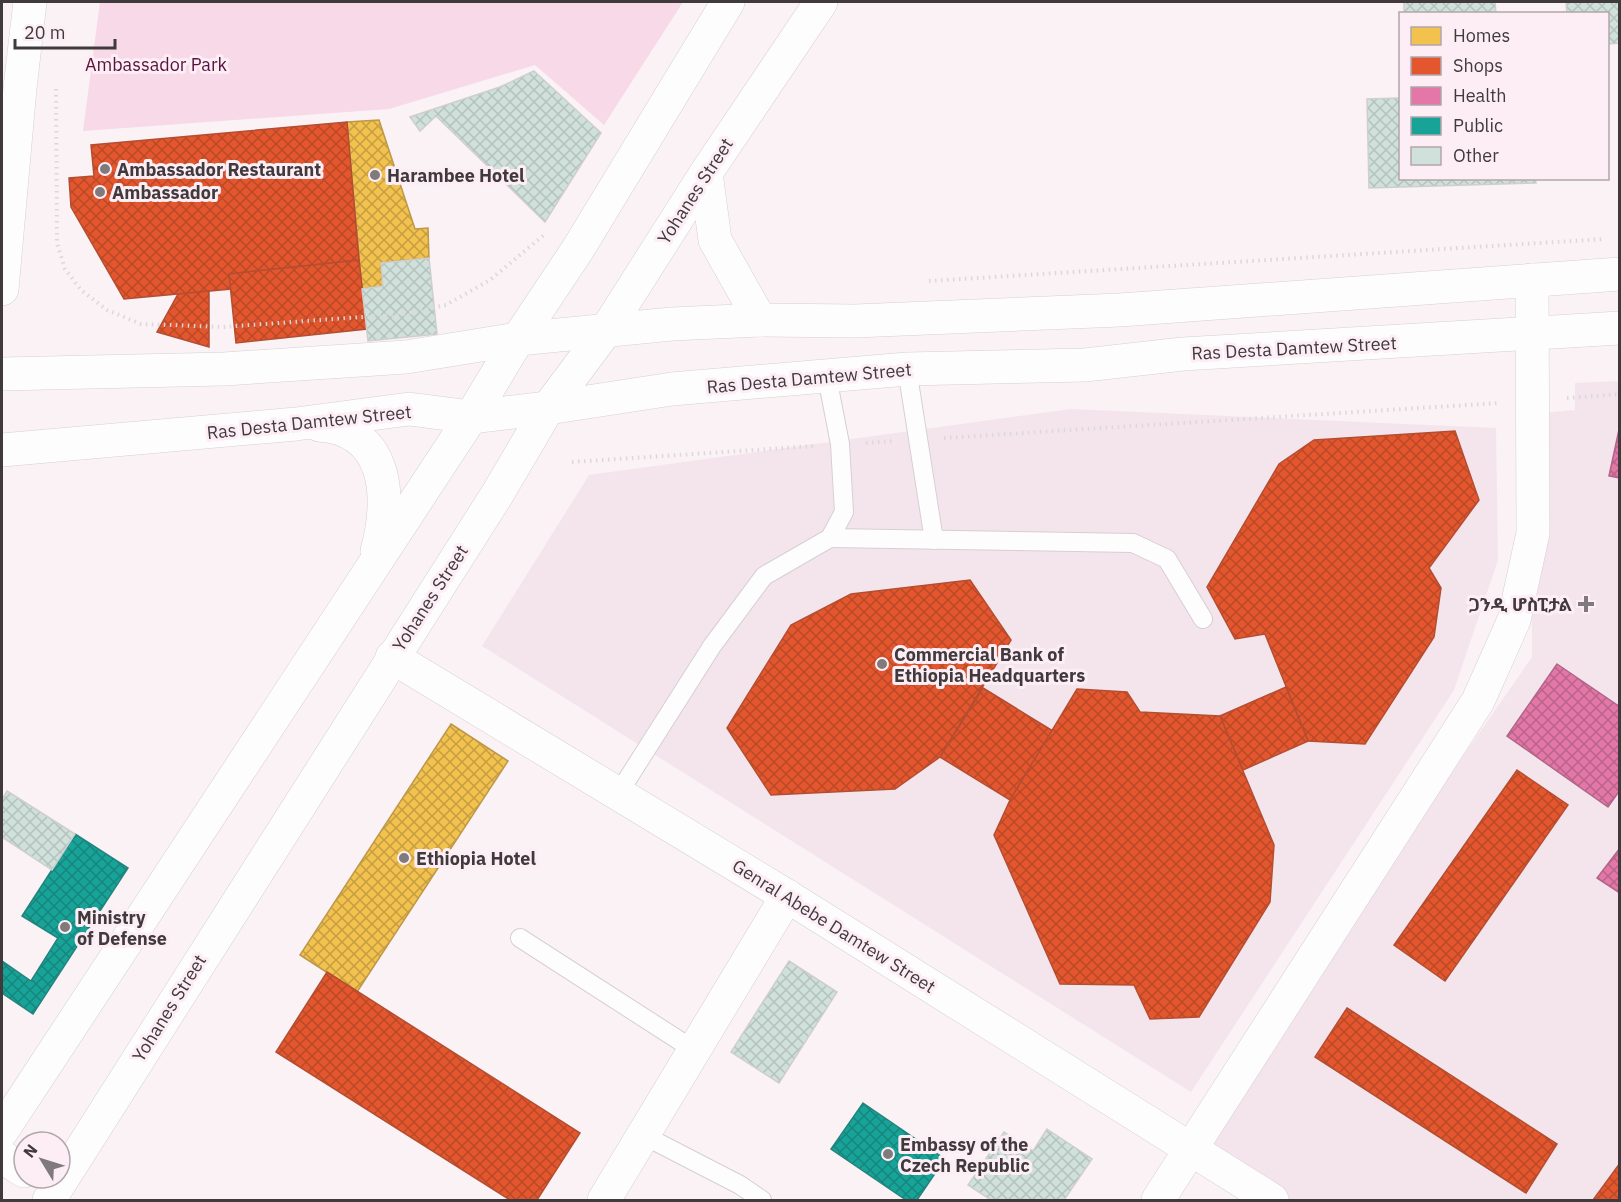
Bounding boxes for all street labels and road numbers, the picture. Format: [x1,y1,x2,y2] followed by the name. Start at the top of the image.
[652,133,738,249] street label: Yohanes Street
[1191,331,1397,365] street label: Ras Desta Damtew Street
[706,358,912,398] street label: Ras Desta Damtew Street
[206,400,412,444] street label: Ras Desta Damtew Street
[387,540,473,656] street label: Yohanes Street
[728,854,940,998] street label: Genral Abebe Damtew Street
[127,950,211,1066] street label: Yohanes Street

